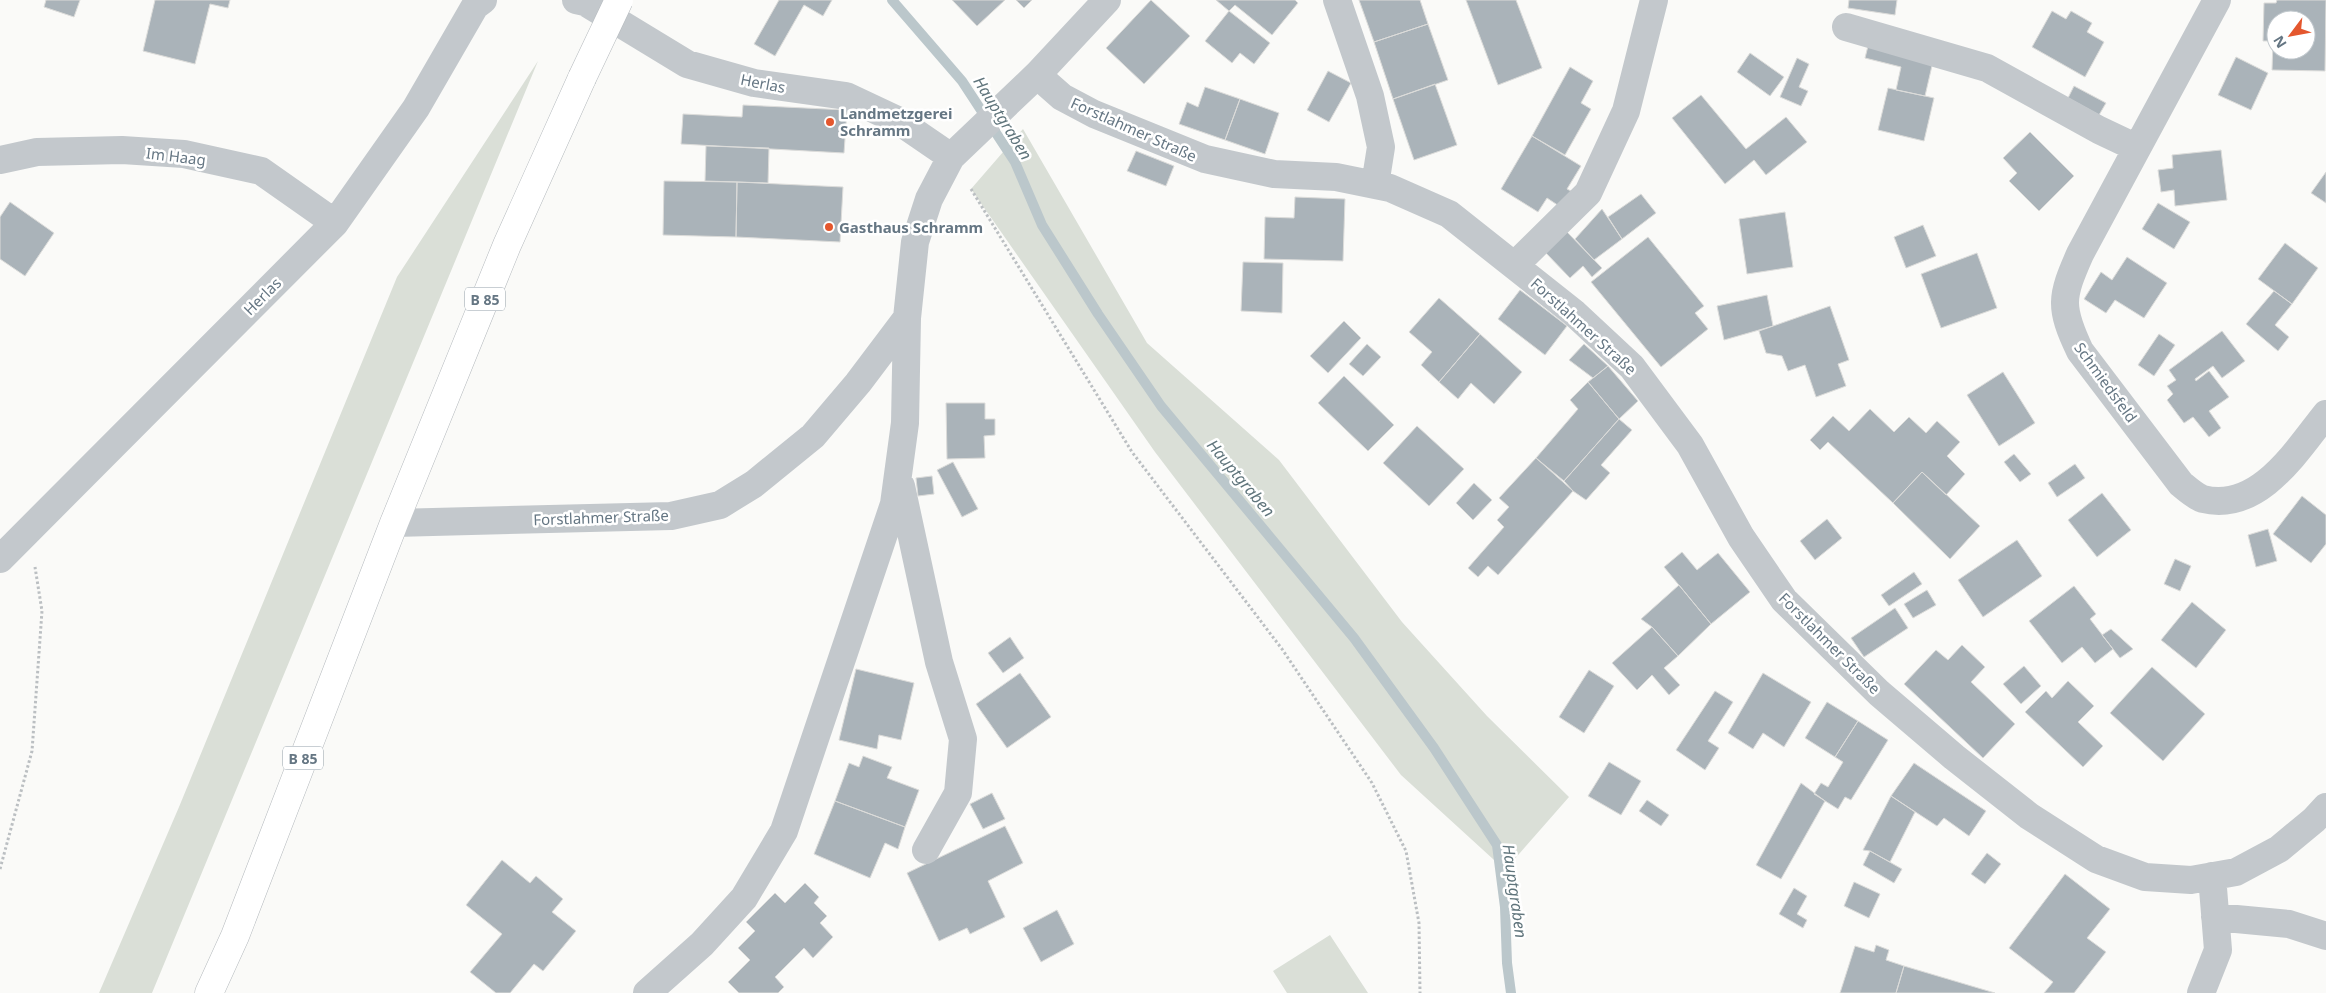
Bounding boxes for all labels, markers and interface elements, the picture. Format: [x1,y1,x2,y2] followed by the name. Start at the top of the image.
[2266,10,2316,60] north arrow
[2268,32,2291,52] text: N
[739,69,787,97] street label: Herlas
[969,72,1037,164] water label: Hauptgraben
[1068,92,1200,166] street label: Forstlahmer Straße
[840,103,952,140] place label: Landmetzgerei Schramm
[824,116,836,128] marker: Landmetzgerei Schramm
[145,142,207,170] street label: Im Haag
[839,217,983,237] place label: Gasthaus Schramm
[823,221,835,233] marker: Gasthaus Schramm
[239,273,285,319] street label: Herlas
[1527,273,1641,379] street label: Forstlahmer Straße
[465,288,505,310] road number: B 85
[2070,338,2142,426] street label: Schmiedsfeld
[1202,435,1280,521] water label: Hauptgraben
[533,505,669,529] street label: Forstlahmer Straße
[1775,588,1885,698] street label: Forstlahmer Straße
[283,746,323,770] road number: B 85
[1498,843,1532,939] water label: Hauptgraben

